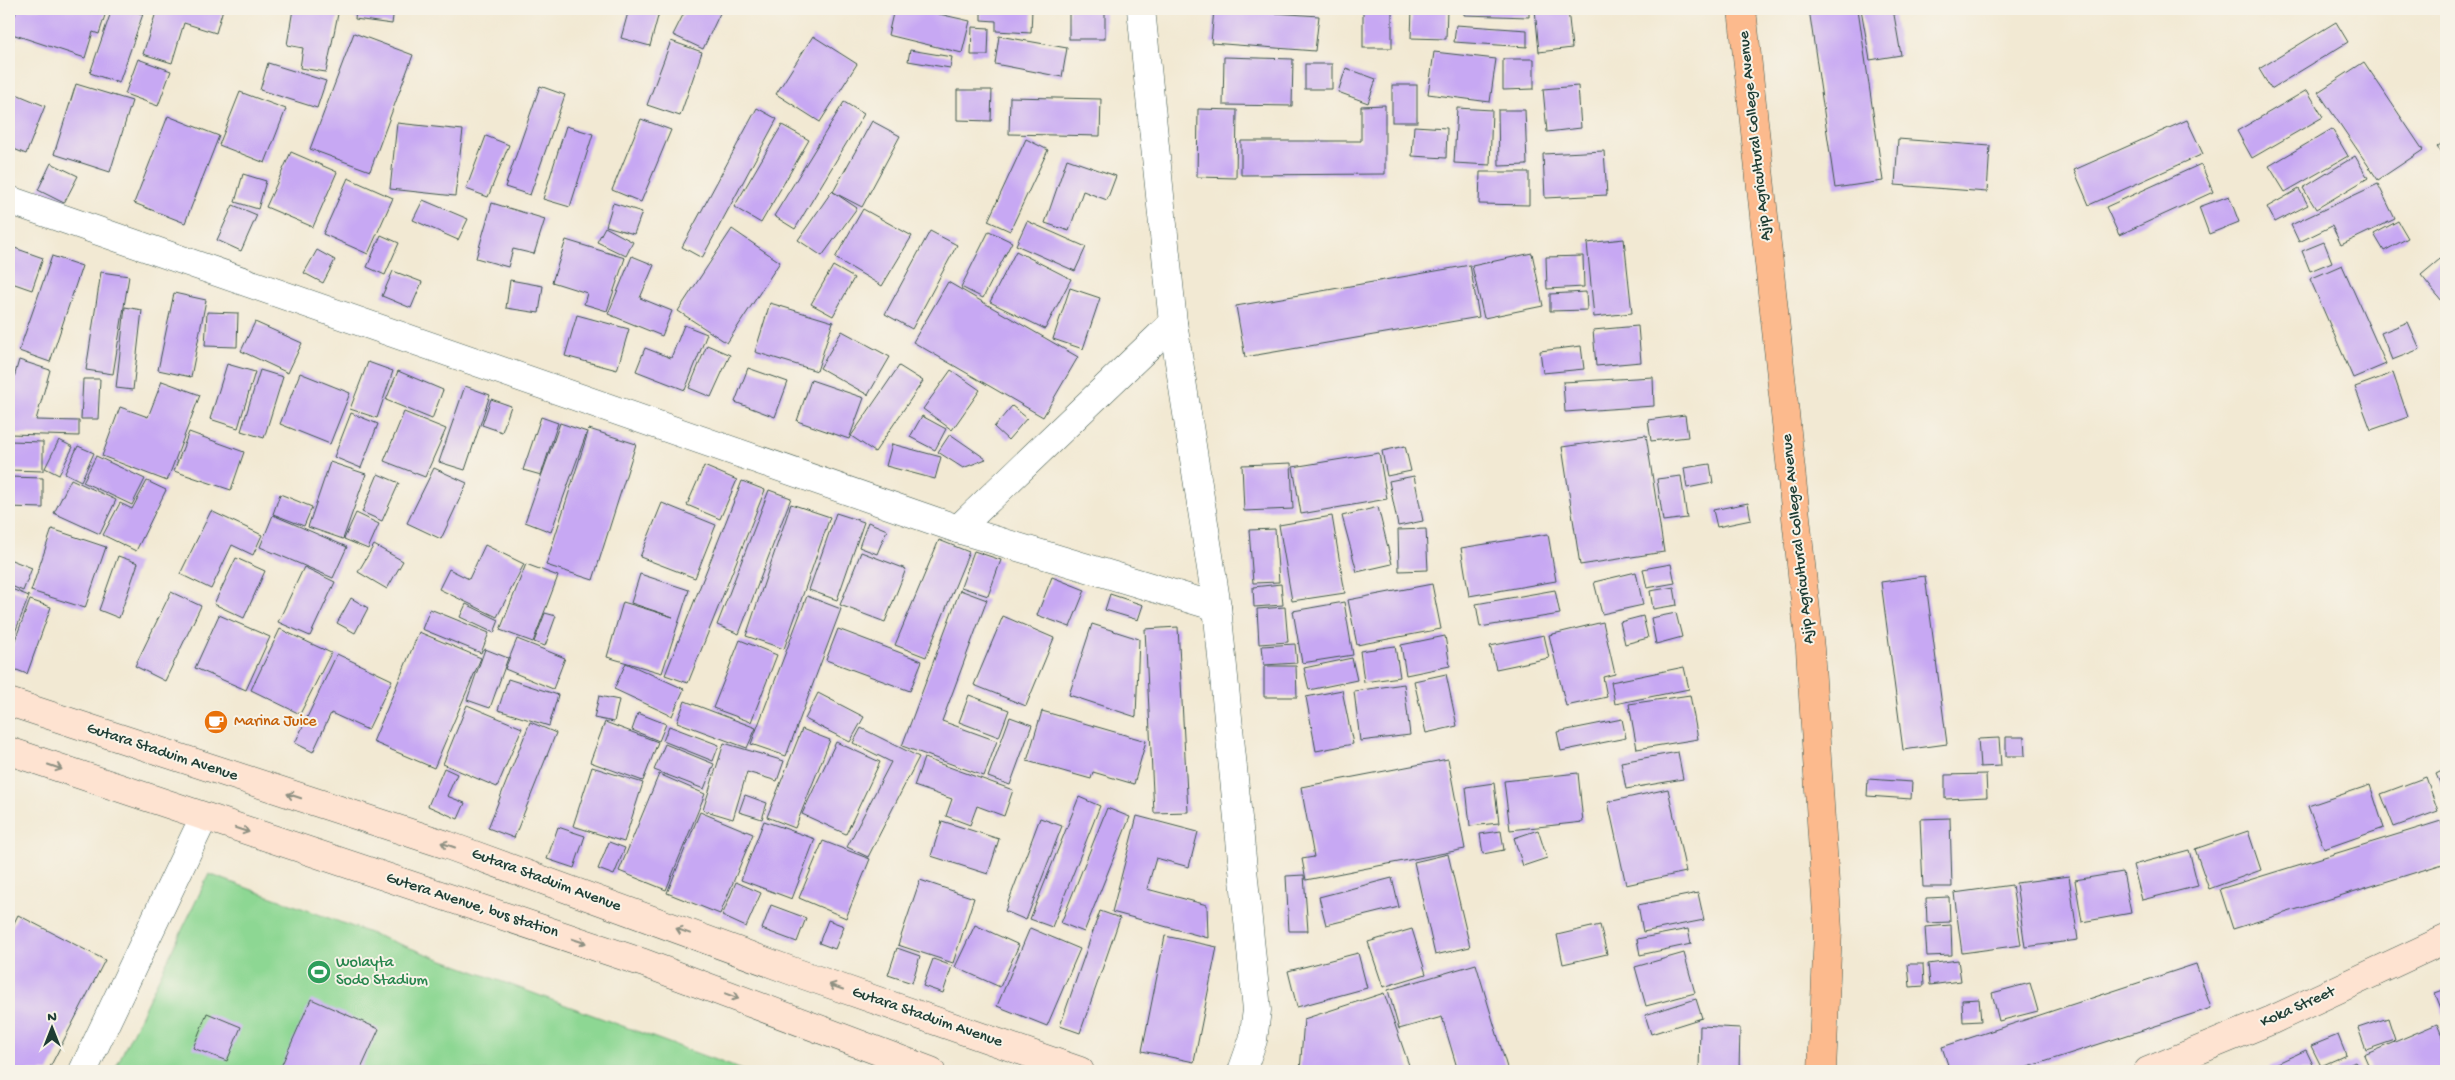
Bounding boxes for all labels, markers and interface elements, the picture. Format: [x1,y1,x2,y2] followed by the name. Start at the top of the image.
[1735,29,1776,242] street label: Ajip Agricultural College Avenue
[1778,432,1819,645] street label: Ajip Agricultural College Avenue
[203,709,229,735] cafe icon: Marina Juice
[234,713,317,732] place label: Marina Juice
[84,720,241,787] street label: Gutara Staduim Avenue
[47,763,62,772] one-way arrow
[286,790,302,800] one-way arrow
[234,825,250,835] one-way arrow
[441,840,457,849] one-way arrow
[469,845,624,917] street label: Gutara Staduim Avenue
[383,869,561,943] street label: Gutera Avenue, bus station
[676,926,691,935] one-way arrow
[571,937,587,947] one-way arrow
[336,954,428,991] place label: Wolayta Sodo Stadium
[306,959,332,985] sports icon: Wolayta Sodo Stadium
[828,981,844,991] one-way arrow
[849,983,1005,1053] street label: Gutara Staduim Avenue
[2258,983,2340,1033] street label: Koka Street
[724,992,739,1001] one-way arrow
[28,1002,78,1052] north arrow
[47,1009,57,1026] text: N

